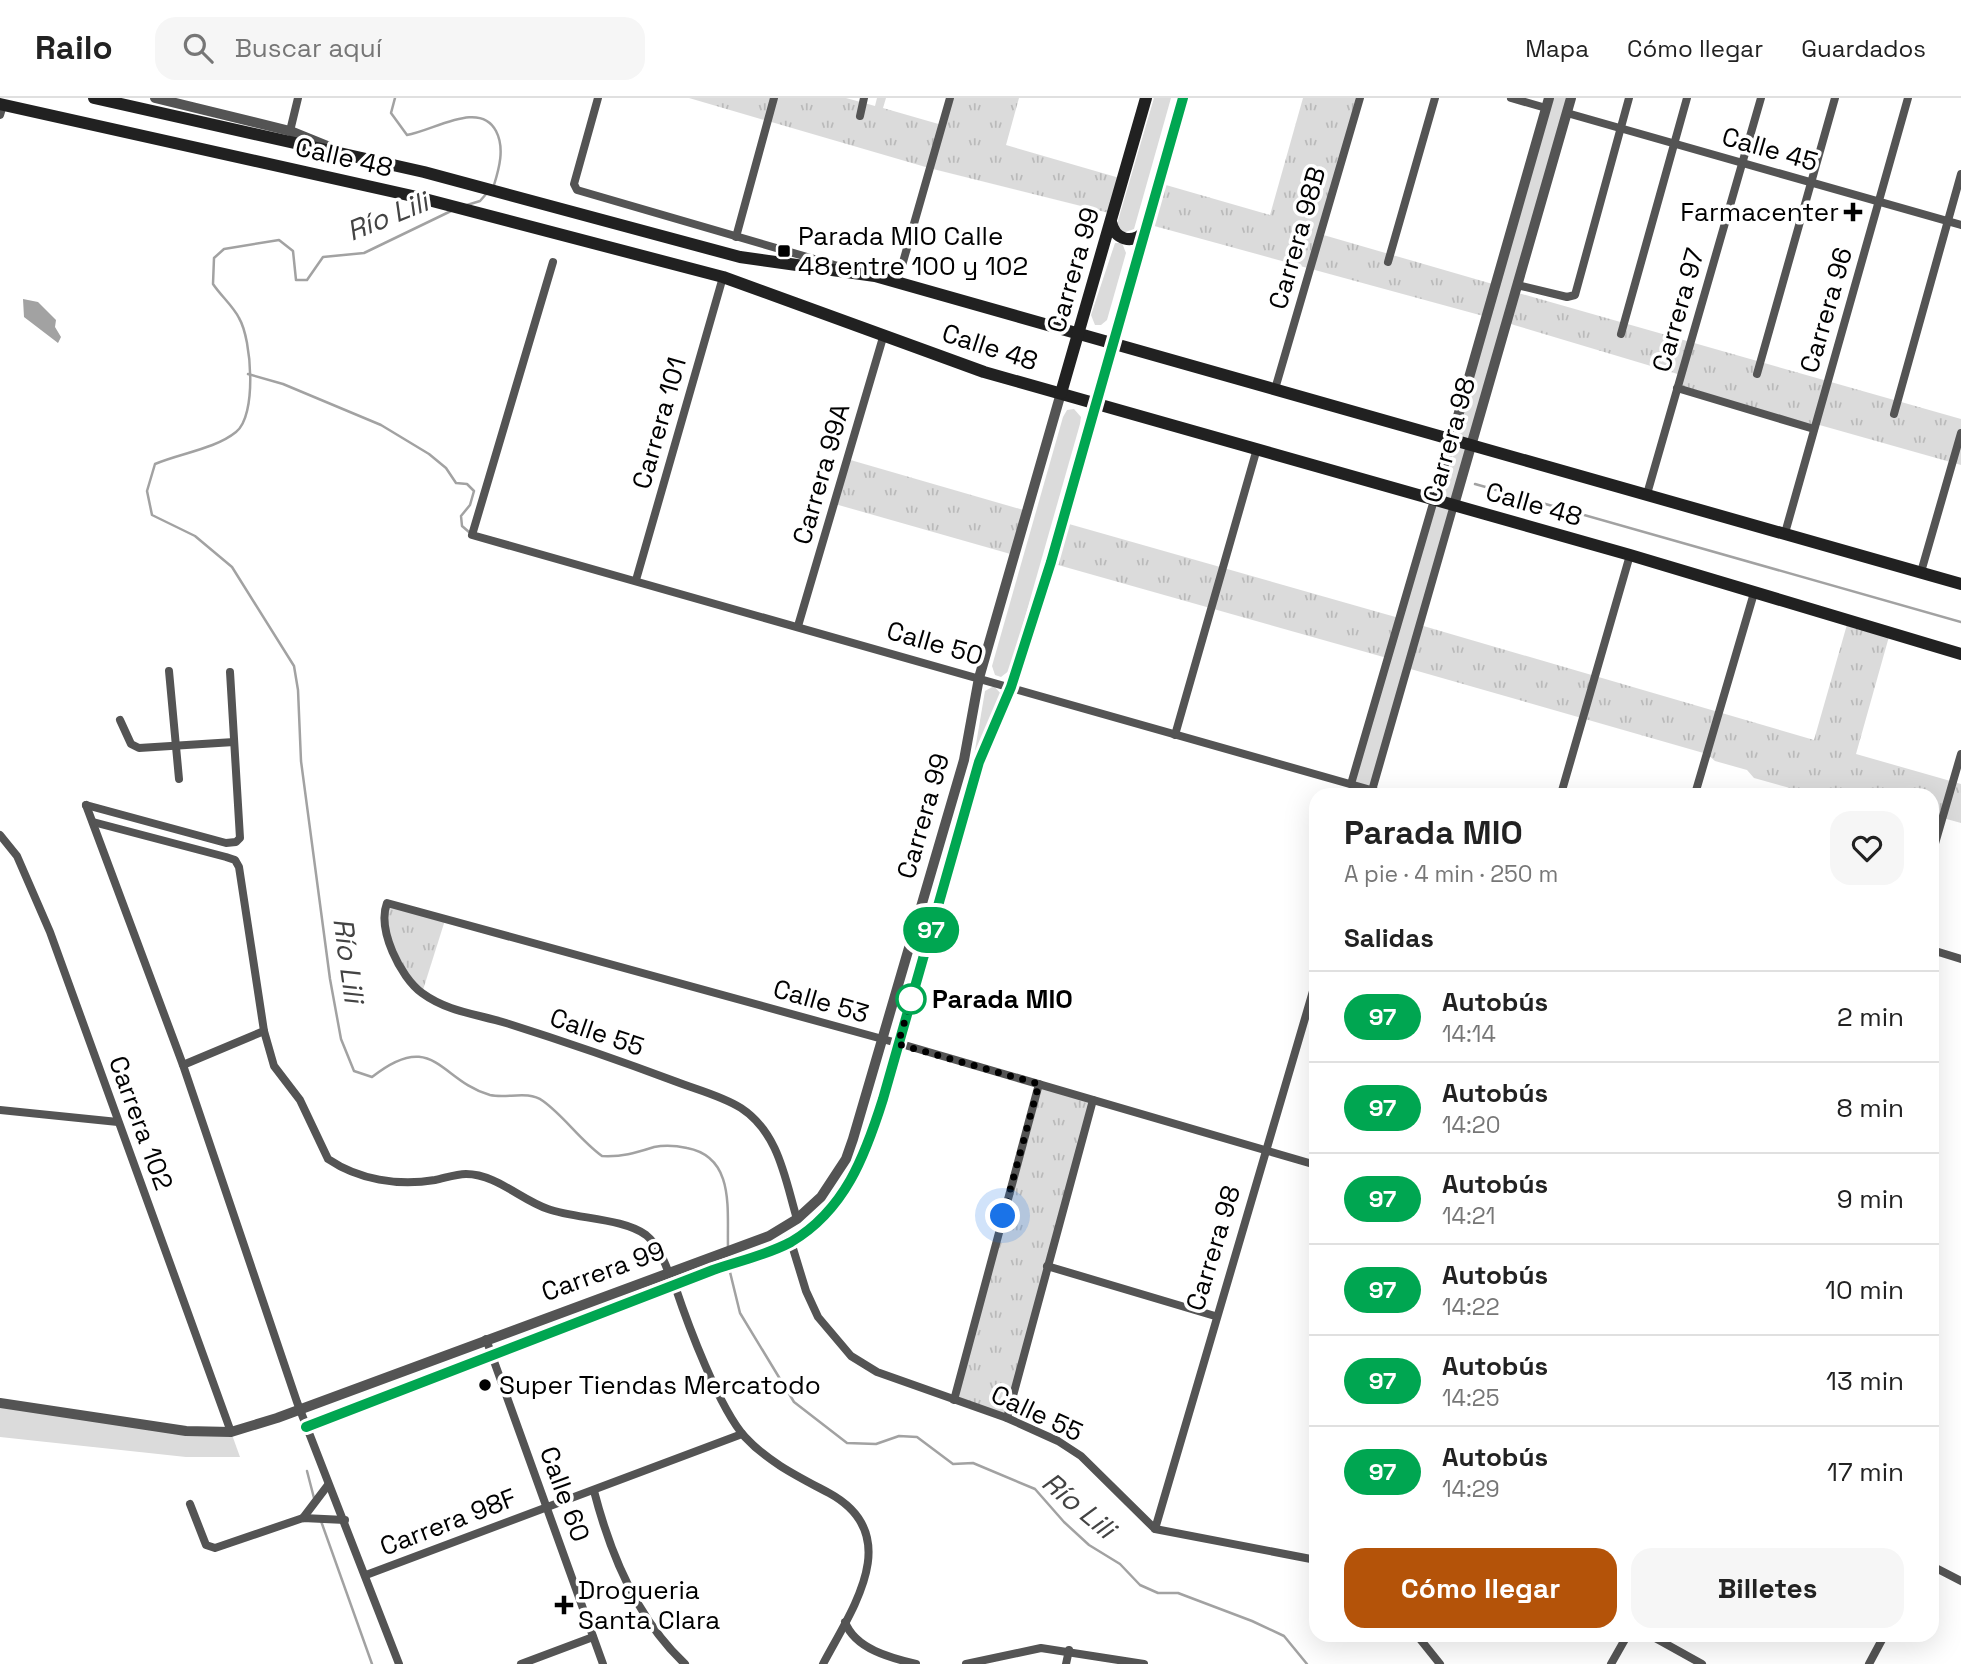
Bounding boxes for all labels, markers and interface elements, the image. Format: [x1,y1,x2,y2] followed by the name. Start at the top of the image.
[155,17,645,80] search box
[35,27,113,69] text: Railo
[179,29,217,67] icon: search
[235,31,382,65] text: Buscar aquí
[1525,33,1589,64] text: Mapa
[1627,33,1763,64] text: Cómo llegar
[1801,33,1926,64] text: Guardados
[1718,119,1822,179] street label: Calle 45
[292,129,396,185] street label: Calle 48
[1260,163,1334,313] street label: Carrera 98B
[341,182,436,249] water label: Río Lili
[1680,195,1839,229] place label: Farmacenter
[1039,203,1107,337] street label: Carrera 99
[1845,204,1861,220] marker: Farmacenter
[798,219,1028,283] place label: Parada MIO Calle 48 entre 100 y 102
[776,243,792,259] marker: Parada MIO Calle 48 entre 100 y 102
[1792,243,1860,377] street label: Carrera 96
[1644,244,1712,376] street label: Carrera 97
[938,316,1042,378] street label: Calle 48
[624,353,694,493] street label: Carrera 101
[1415,373,1483,507] street label: Carrera 98
[785,399,857,549] street label: Carrera 99A
[1482,474,1586,534] street label: Calle 48
[883,613,987,673] street label: Calle 50
[889,749,957,883] street label: Carrera 99
[1830,811,1904,885] button: heart
[1344,812,1523,854] text: Parada MIO
[1344,859,1558,889] text: A pie · 4 min · 250 m
[900,907,962,953] line badge: 97
[917,914,945,945] text: 97
[325,915,373,1008] water label: Río Lili
[1344,921,1434,955] text: Salidas
[769,971,873,1031] street label: Calle 53
[932,982,1073,1016] place label: Parada MIO
[896,984,926,1014] marker: Parada MIO
[1442,985,1548,1019] text: Autobús
[545,1000,649,1064] street label: Calle 55
[1837,1000,1904,1034] text: 2 min
[1369,1001,1396,1032] text: 97
[1442,1019,1496,1049] text: 14:14
[101,1051,181,1195] street label: Carrera 102
[1442,1076,1548,1110] text: Autobús
[1836,1091,1904,1125] text: 8 min
[1369,1092,1396,1123] text: 97
[1442,1110,1500,1140] text: 14:20
[1442,1167,1548,1201] text: Autobús
[1178,1181,1248,1315] street label: Carrera 98
[1837,1182,1904,1216] text: 9 min
[1369,1183,1396,1214] text: 97
[985,1198,1020,1233] your location
[1442,1201,1495,1231] text: 14:21
[537,1233,669,1309] street label: Carrera 99
[1442,1258,1548,1292] text: Autobús
[1825,1273,1904,1307] text: 10 min
[1369,1274,1396,1305] text: 97
[1442,1292,1500,1322] text: 14:22
[1442,1349,1548,1383] text: Autobús
[1826,1364,1904,1398] text: 13 min
[1369,1365,1396,1396] text: 97
[499,1368,821,1402] place label: Super Tiendas Mercatodo
[477,1377,493,1393] marker: Super Tiendas Mercatodo
[986,1377,1088,1449] street label: Calle 55
[1442,1383,1499,1413] text: 14:25
[1442,1440,1548,1474] text: Autobús
[532,1442,598,1546] street label: Calle 60
[1827,1455,1904,1489] text: 17 min
[1369,1456,1396,1487] text: 97
[1035,1464,1125,1548] water label: Río Lili
[1442,1474,1500,1504] text: 14:29
[375,1480,521,1564] street label: Carrera 98F
[1344,1548,1617,1628] button: Cómo llegar
[1631,1548,1904,1628] button: Billetes
[578,1573,720,1637] place label: Drogueria Santa Clara
[556,1597,572,1613] marker: Drogueria Santa Clara

